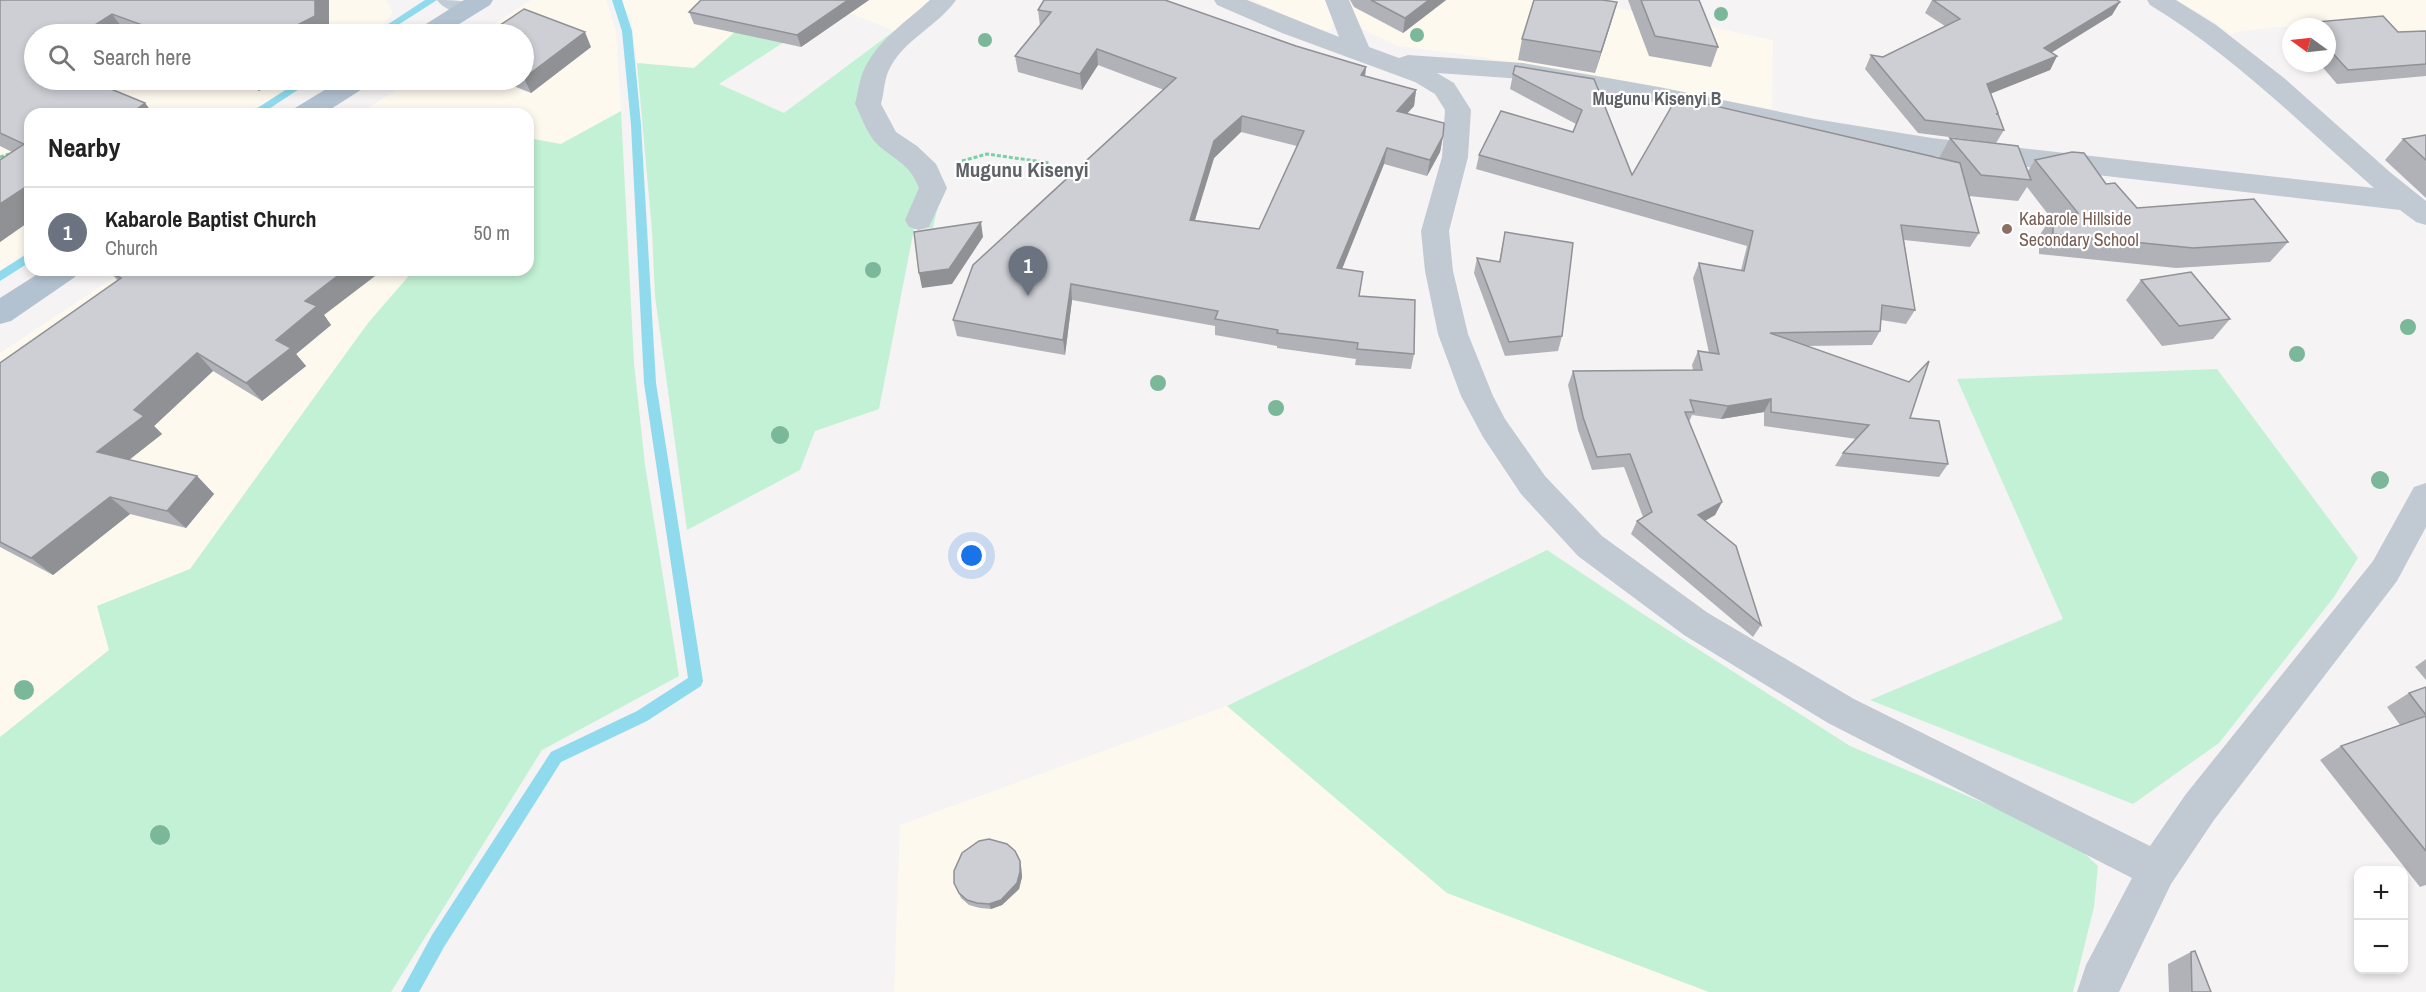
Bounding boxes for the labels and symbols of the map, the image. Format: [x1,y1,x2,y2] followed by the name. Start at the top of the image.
[2282,18,2336,72] north arrow
[1593,86,1722,111] district label: Mugunu Kisenyi B
[956,155,1089,184] district label: Mugunu Kisenyi
[2019,206,2139,252] place label: Kabarole Hillside Secondary School
[2000,222,2014,236] marker: Kabarole Hillside Secondary School
[1008,246,1048,296] pin: 1
[957,541,986,570] your location

